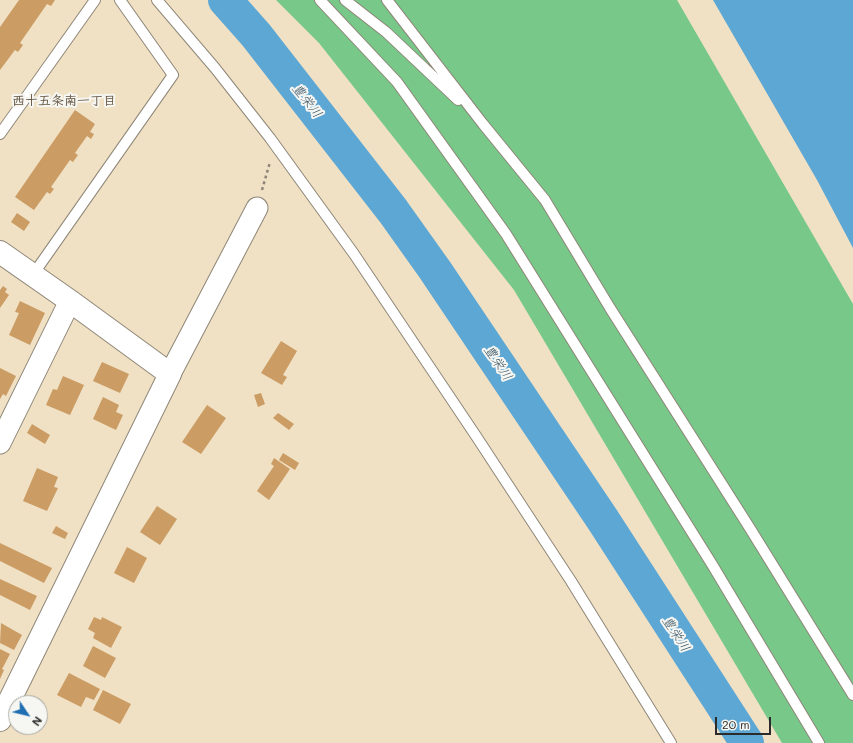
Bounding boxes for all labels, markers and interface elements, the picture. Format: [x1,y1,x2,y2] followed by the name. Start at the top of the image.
[289,81,325,121] water label: 豊栄川
[12,93,116,109] district label: 西十五条南一丁目
[481,342,515,384] water label: 豊栄川
[659,613,693,655] water label: 豊栄川
[8,695,48,735] north arrow
[717,709,773,735] scale bar
[29,714,46,729] text: N
[722,716,750,732] text: 20 m

